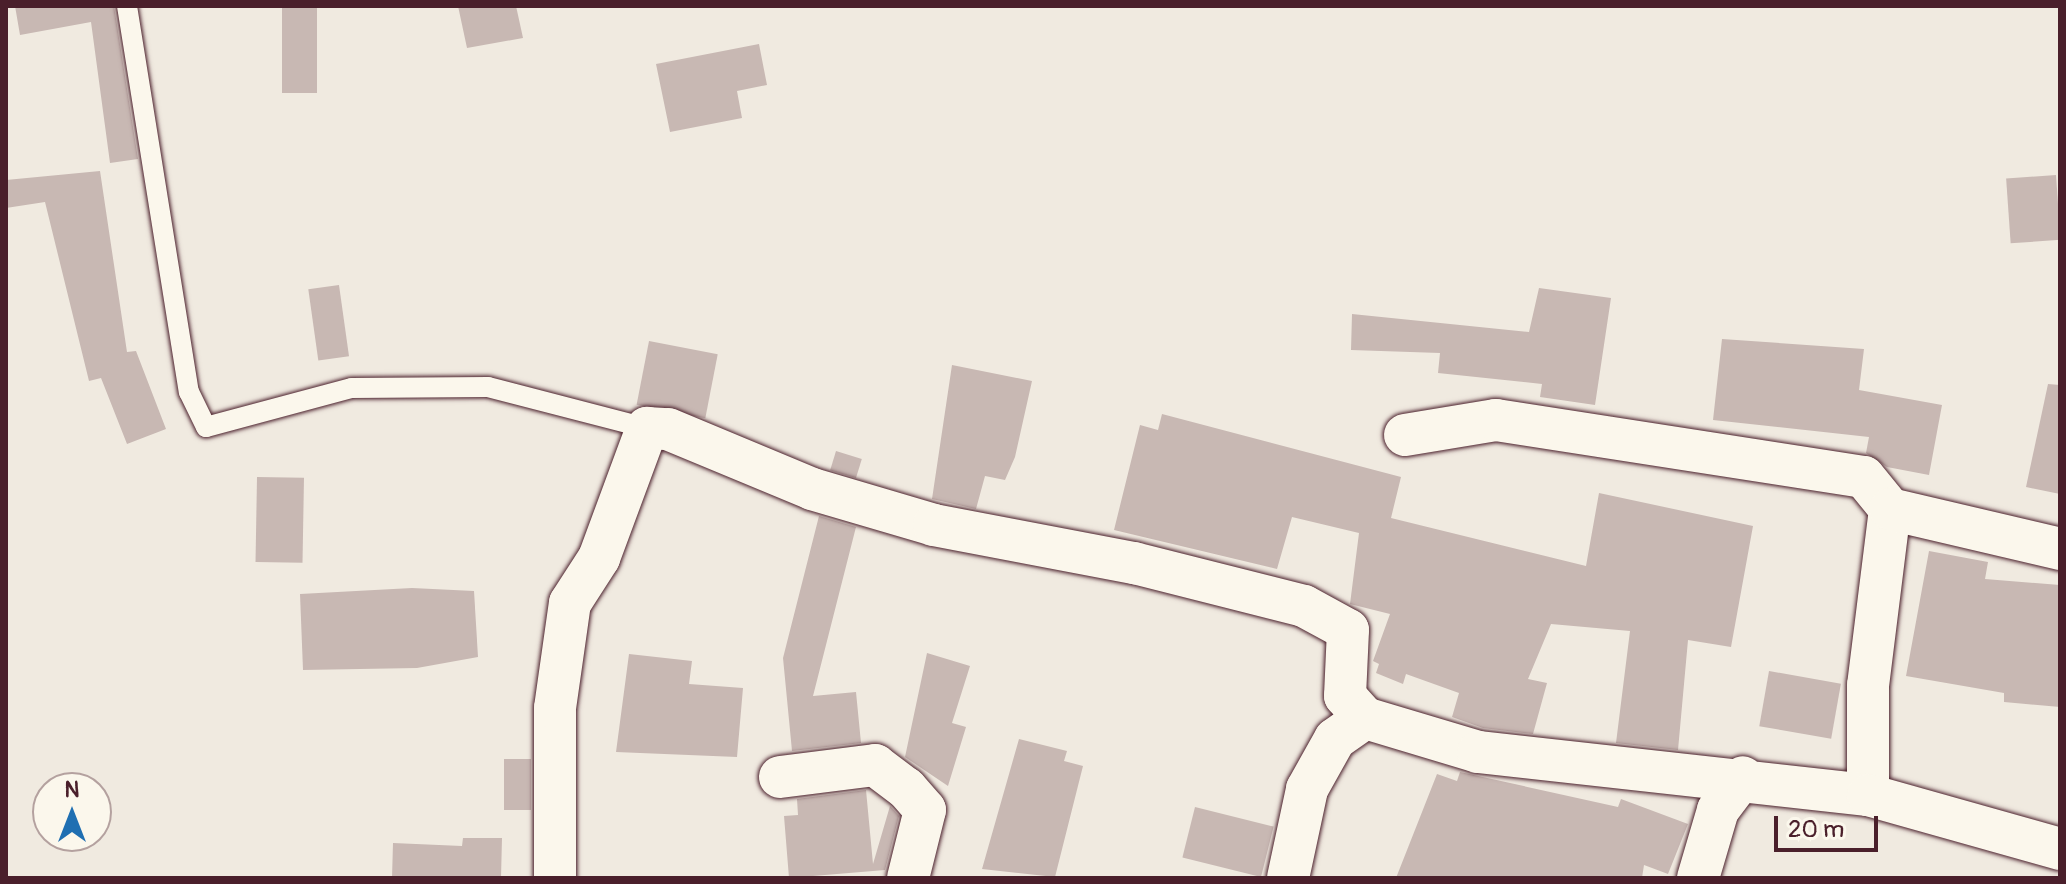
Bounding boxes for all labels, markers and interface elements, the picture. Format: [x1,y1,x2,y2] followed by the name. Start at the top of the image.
[32,772,112,852] north arrow
[65,776,79,804] text: N
[1778,800,1882,850] scale bar
[1788,815,1844,844] text: 20 m

